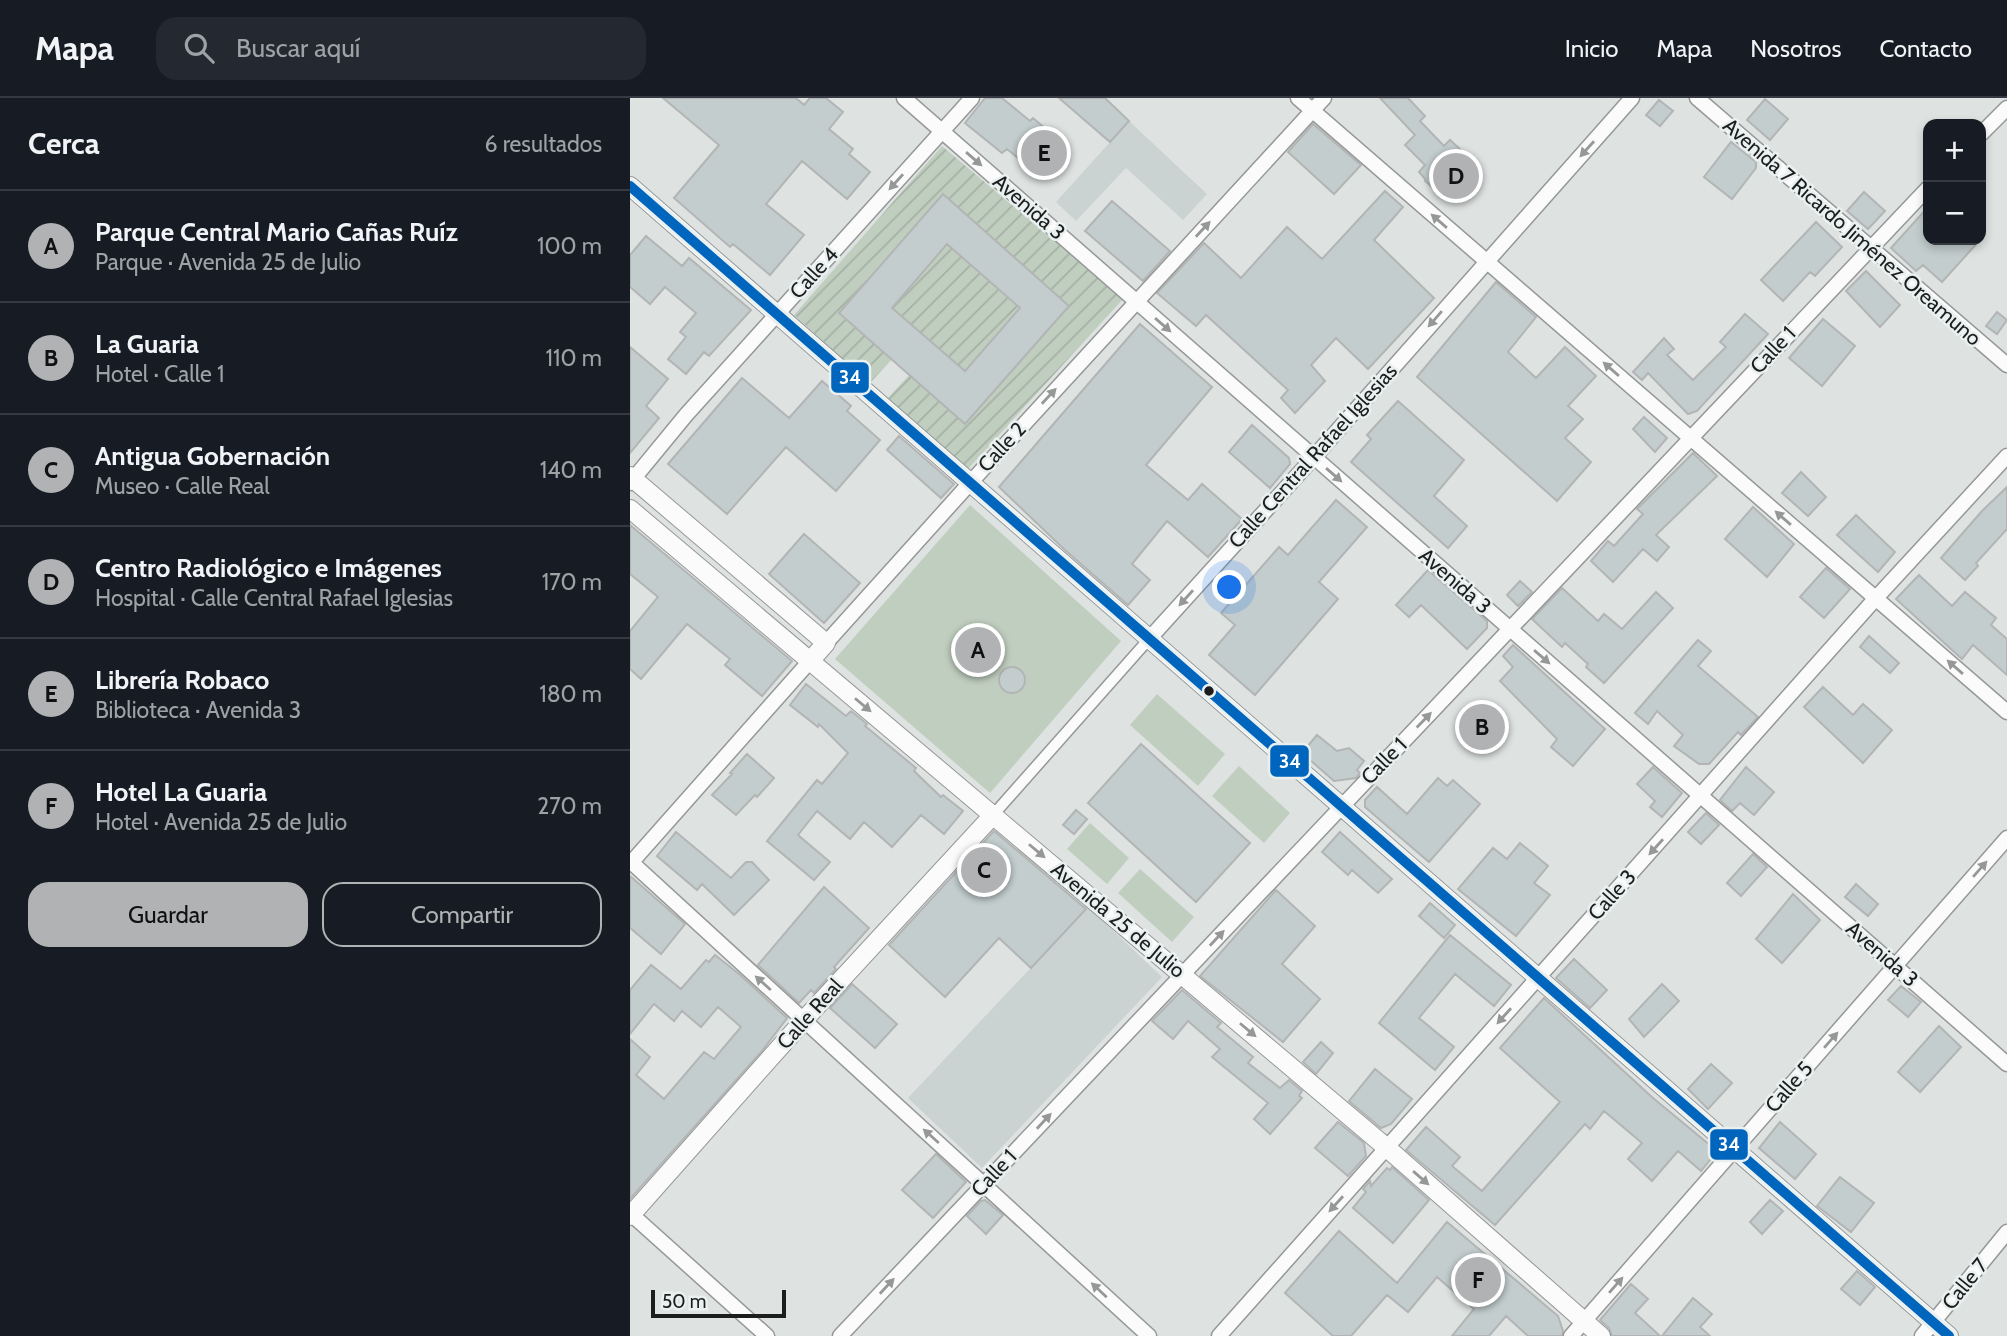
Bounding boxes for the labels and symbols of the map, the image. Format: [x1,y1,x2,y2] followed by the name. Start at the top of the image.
[1718,113,1986,351] street label: Avenida 7 Ricardo Jiménez Oreamuno
[1021,127,1067,179] pin: E
[1579,140,1595,157] one-way arrow
[1433,150,1479,202] pin: D
[965,151,982,166] one-way arrow
[988,169,1070,245] street label: Avenida 3
[888,173,904,191] one-way arrow
[1431,214,1448,229] one-way arrow
[1195,221,1211,238] one-way arrow
[784,242,843,303] street label: Calle 4
[1428,310,1444,327] one-way arrow
[1154,317,1172,333] one-way arrow
[1745,321,1801,378] street label: Calle 1
[1223,358,1402,553] street label: Calle Central Rafael Iglesias
[830,361,870,394] line badge: 34
[1603,362,1620,377] one-way arrow
[839,366,861,389] text: 34
[1041,388,1057,405] one-way arrow
[972,416,1031,477] street label: Calle 2
[1326,467,1343,482] one-way arrow
[1775,511,1792,526] one-way arrow
[1414,543,1496,619] street label: Avenida 3
[1212,570,1246,604] your location
[1178,589,1194,607] one-way arrow
[955,624,1001,676] pin: A
[1534,649,1551,664] one-way arrow
[1947,660,1964,675] one-way arrow
[1202,684,1216,698] unlabelled marker
[854,697,871,712] one-way arrow
[1459,701,1505,753] pin: B
[1415,711,1432,728] one-way arrow
[1355,732,1412,789] street label: Calle 1
[1269,744,1310,778] line badge: 34
[1279,750,1301,773] text: 34
[1648,838,1664,855] one-way arrow
[1029,843,1046,858] one-way arrow
[961,844,1007,896] pin: C
[1046,856,1190,983] street label: Avenida 25 de Julio
[1972,860,1988,878] one-way arrow
[1582,864,1641,925] street label: Calle 3
[1841,916,1923,992] street label: Avenida 3
[1208,930,1224,947] one-way arrow
[771,973,848,1054] street label: Calle Real
[755,975,772,991] one-way arrow
[1497,1008,1512,1025] one-way arrow
[1239,1022,1257,1038] one-way arrow
[1823,1031,1839,1049] one-way arrow
[1760,1056,1818,1117] street label: Calle 5
[1035,1113,1051,1130] one-way arrow
[922,1128,940,1144] one-way arrow
[1709,1128,1749,1161] line badge: 34
[1718,1133,1740,1156] text: 34
[966,1144,1022,1201] street label: Calle 1
[1412,1169,1429,1185] one-way arrow
[1328,1195,1344,1213] one-way arrow
[1936,1253,1993,1314] street label: Calle 7
[1455,1254,1501,1306] pin: F
[1608,1276,1623,1293] one-way arrow
[879,1278,896,1295] one-way arrow
[1090,1282,1108,1298] one-way arrow
[651,1287,786,1319] scale bar

